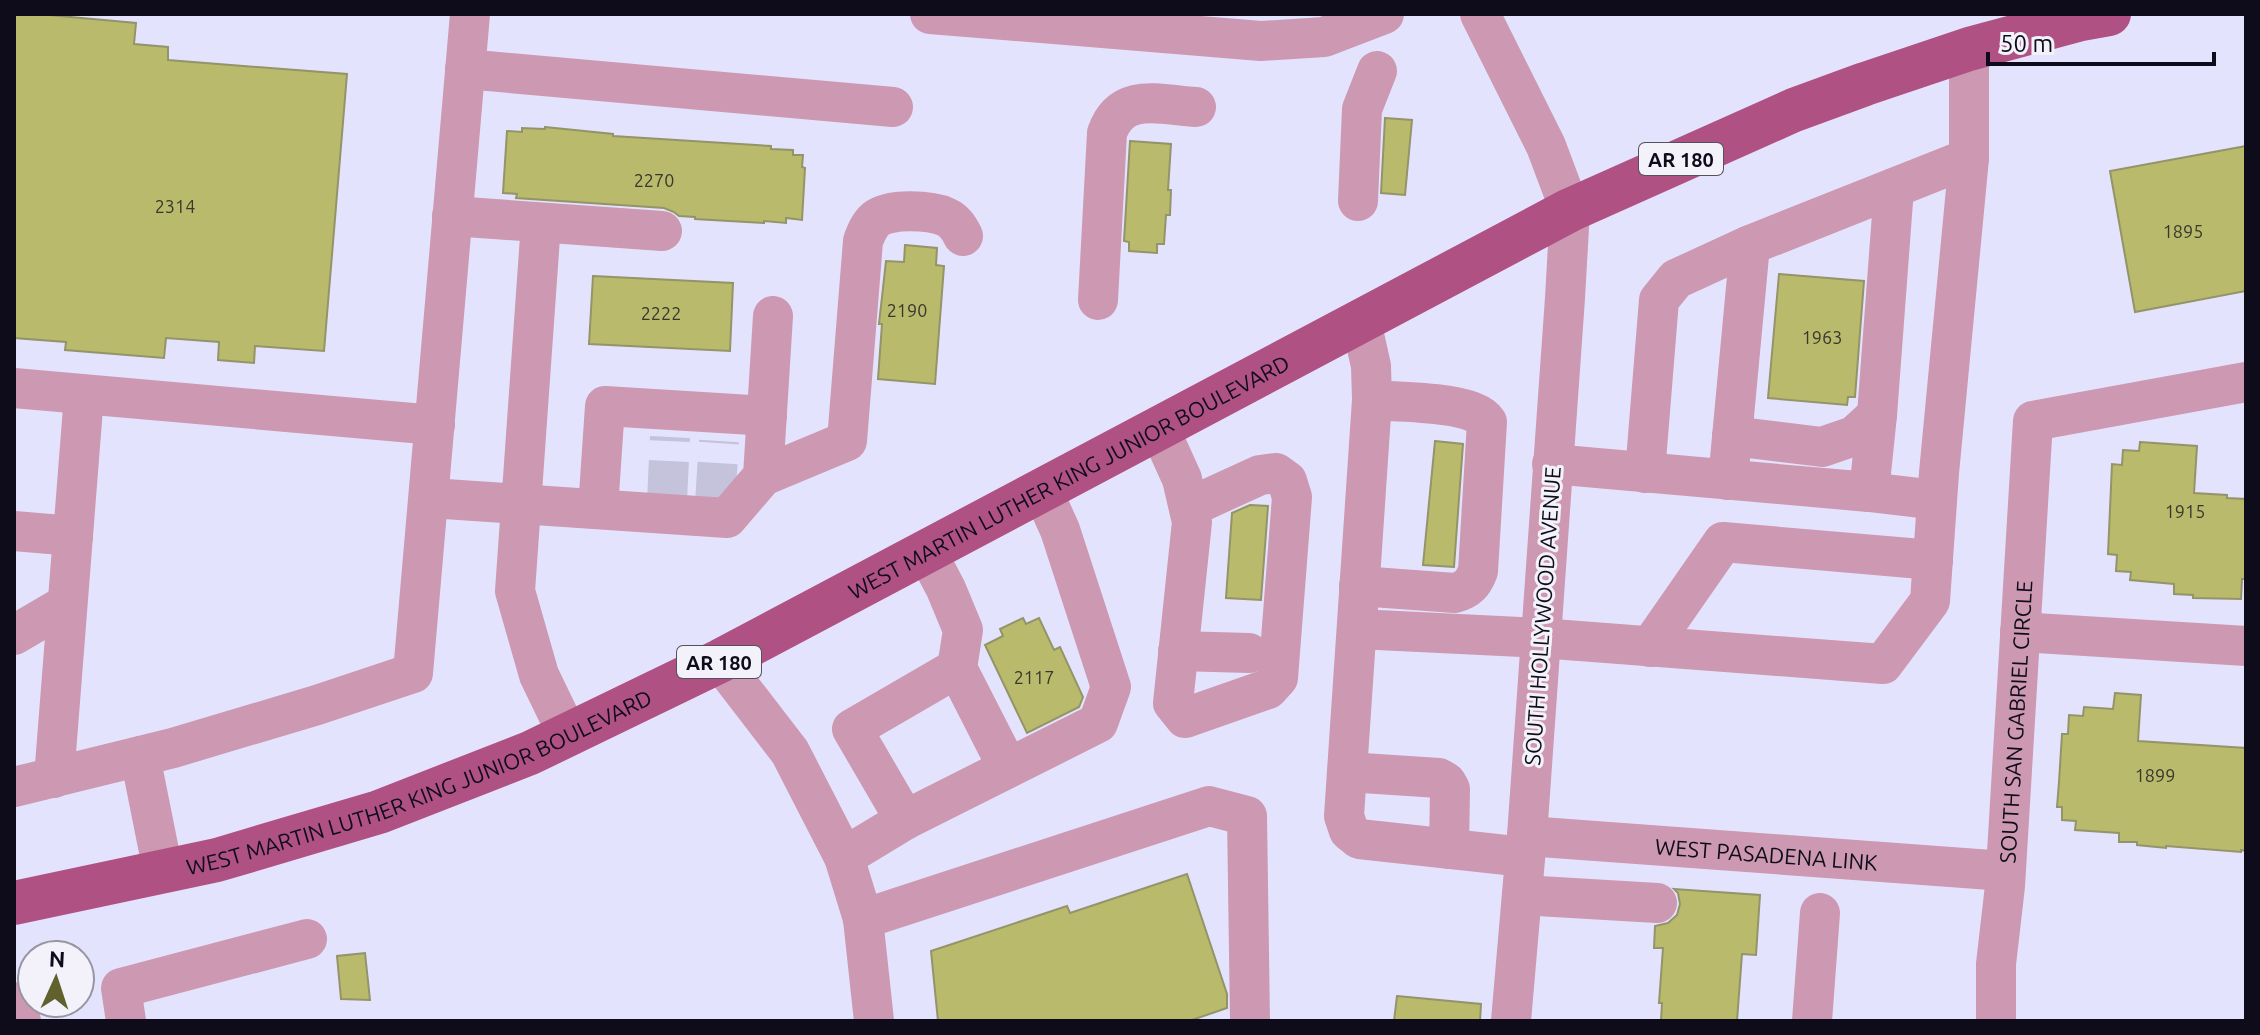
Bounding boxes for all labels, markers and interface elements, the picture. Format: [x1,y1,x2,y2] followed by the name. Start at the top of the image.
[1988,16,2214,66] scale bar
[2000,30,2053,57] text: 50 m
[1639,143,1723,175] road number: AR 180
[634,170,674,190] house number: 2270
[155,196,195,216] house number: 2314
[2163,221,2203,241] house number: 1895
[887,300,927,320] house number: 2190
[641,303,681,323] house number: 2222
[1802,327,1842,347] house number: 1963
[844,349,1293,603] street label: WEST MARTIN LUTHER KING JUNIOR BOULEVARD
[1519,466,1565,766] street label: SOUTH HOLLYWOOD AVENUE
[2165,501,2205,521] house number: 1915
[1994,580,2036,864] street label: SOUTH SAN GABRIEL CIRCLE
[677,646,761,678] road number: AR 180
[1014,667,1054,687] house number: 2117
[184,684,655,879] street label: WEST MARTIN LUTHER KING JUNIOR BOULEVARD
[2135,765,2175,785] house number: 1899
[1654,833,1879,874] street label: WEST PASADENA LINK
[16,939,96,1019] north arrow
[48,946,66,971] text: N

